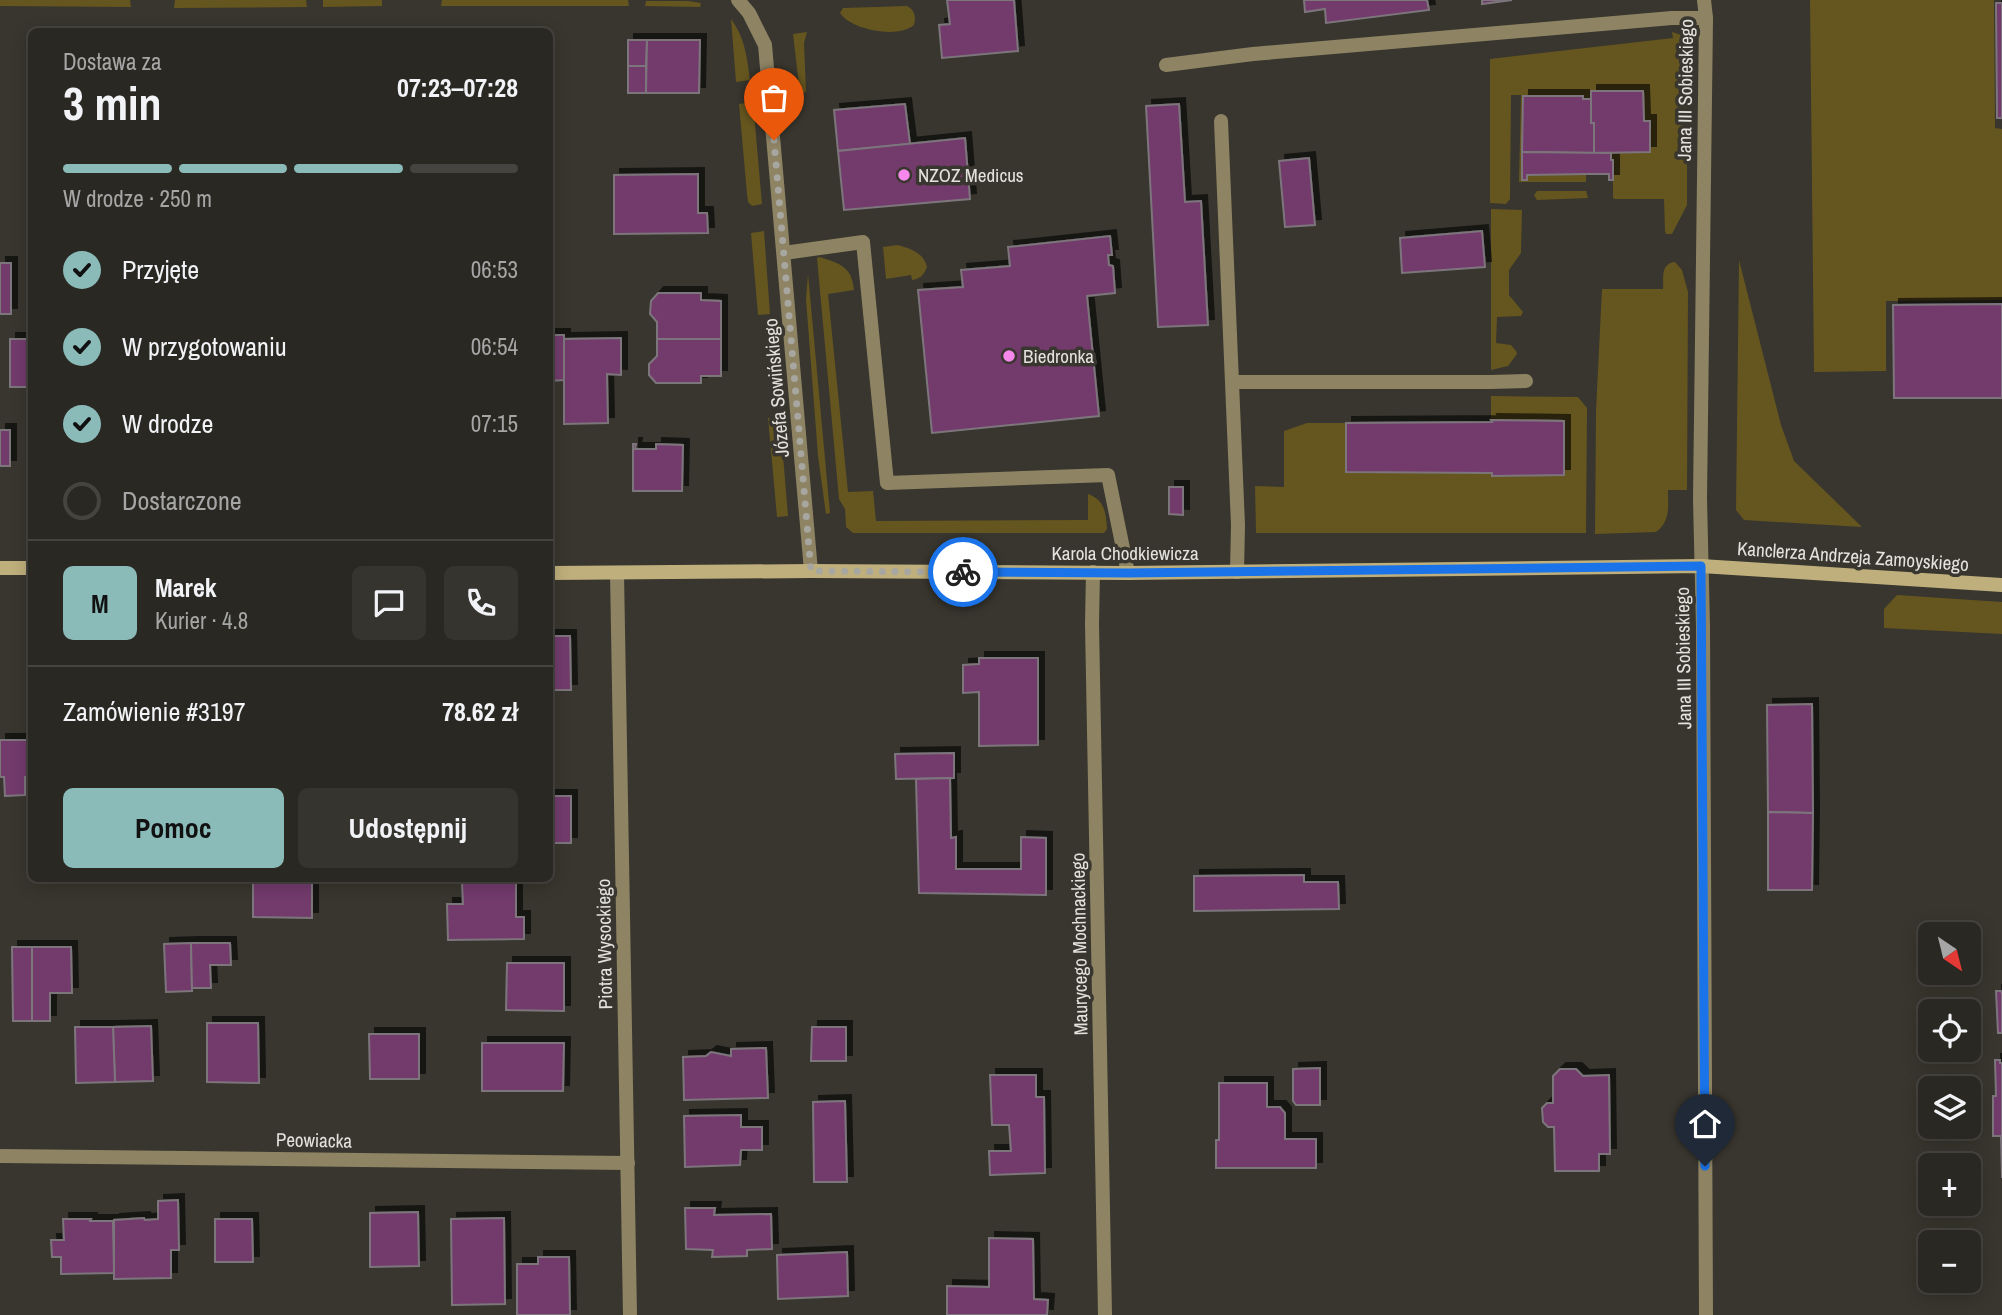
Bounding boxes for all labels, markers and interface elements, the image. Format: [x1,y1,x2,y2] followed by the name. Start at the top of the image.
[1671,19,1699,161] street label: Jana III Sobieskiego
[63,46,162,77] text: Dostawa za
[744,68,804,140] pin
[397,70,518,105] text: 07:23–07:28
[63,72,162,134] text: 3 min
[755,79,793,117] icon: bag
[918,162,1024,188] place label: NZOZ Medicus
[896,167,912,183] marker: NZOZ Medicus
[63,183,212,214] text: W drodze · 250 m
[63,251,101,289] icon: check
[122,252,199,287] text: Przyjęte
[471,254,518,285] text: 06:53
[757,317,795,459] street label: Józefa Sowińskiego
[63,328,101,366] icon: check
[122,329,287,364] text: W przygotowaniu
[471,331,518,362] text: 06:54
[1023,343,1094,369] place label: Biedronka
[1001,348,1017,364] marker: Biedronka
[63,405,101,443] icon: check
[122,406,213,441] text: W drodze
[471,408,518,439] text: 07:15
[122,483,242,518] text: Dostarczone
[1736,535,1970,577] street label: Kanclerza Andrzeja Zamoyskiego
[928,537,998,607] courier
[1051,540,1199,566] street label: Karola Chodkiewicza
[944,553,982,591] icon: bike
[352,566,426,640] button: chat
[444,566,518,640] button: phone
[155,570,217,605] text: Marek
[91,586,109,621] text: M
[1669,587,1697,729] street label: Jana III Sobieskiego
[155,605,248,636] text: Kurier · 4.8
[63,694,246,729] text: Zamówienie #3197
[442,694,518,729] text: 78.62 zł
[63,788,284,868] button: Pomoc
[298,788,518,868] button: Udostępnij
[1064,852,1094,1036] street label: Maurycego Mochnackiego
[590,878,618,1010] street label: Piotra Wysockiego
[1918,922,1981,985] north arrow
[1918,922,1981,1293] map controls
[1918,999,1981,1062] button: locate
[1918,1076,1981,1139] button: layers
[1675,1094,1735,1166] pin
[1686,1105,1724,1143] icon: home
[276,1126,353,1154] street label: Peowiacka
[1918,1153,1981,1216] button: +
[1918,1230,1981,1293] button: −

